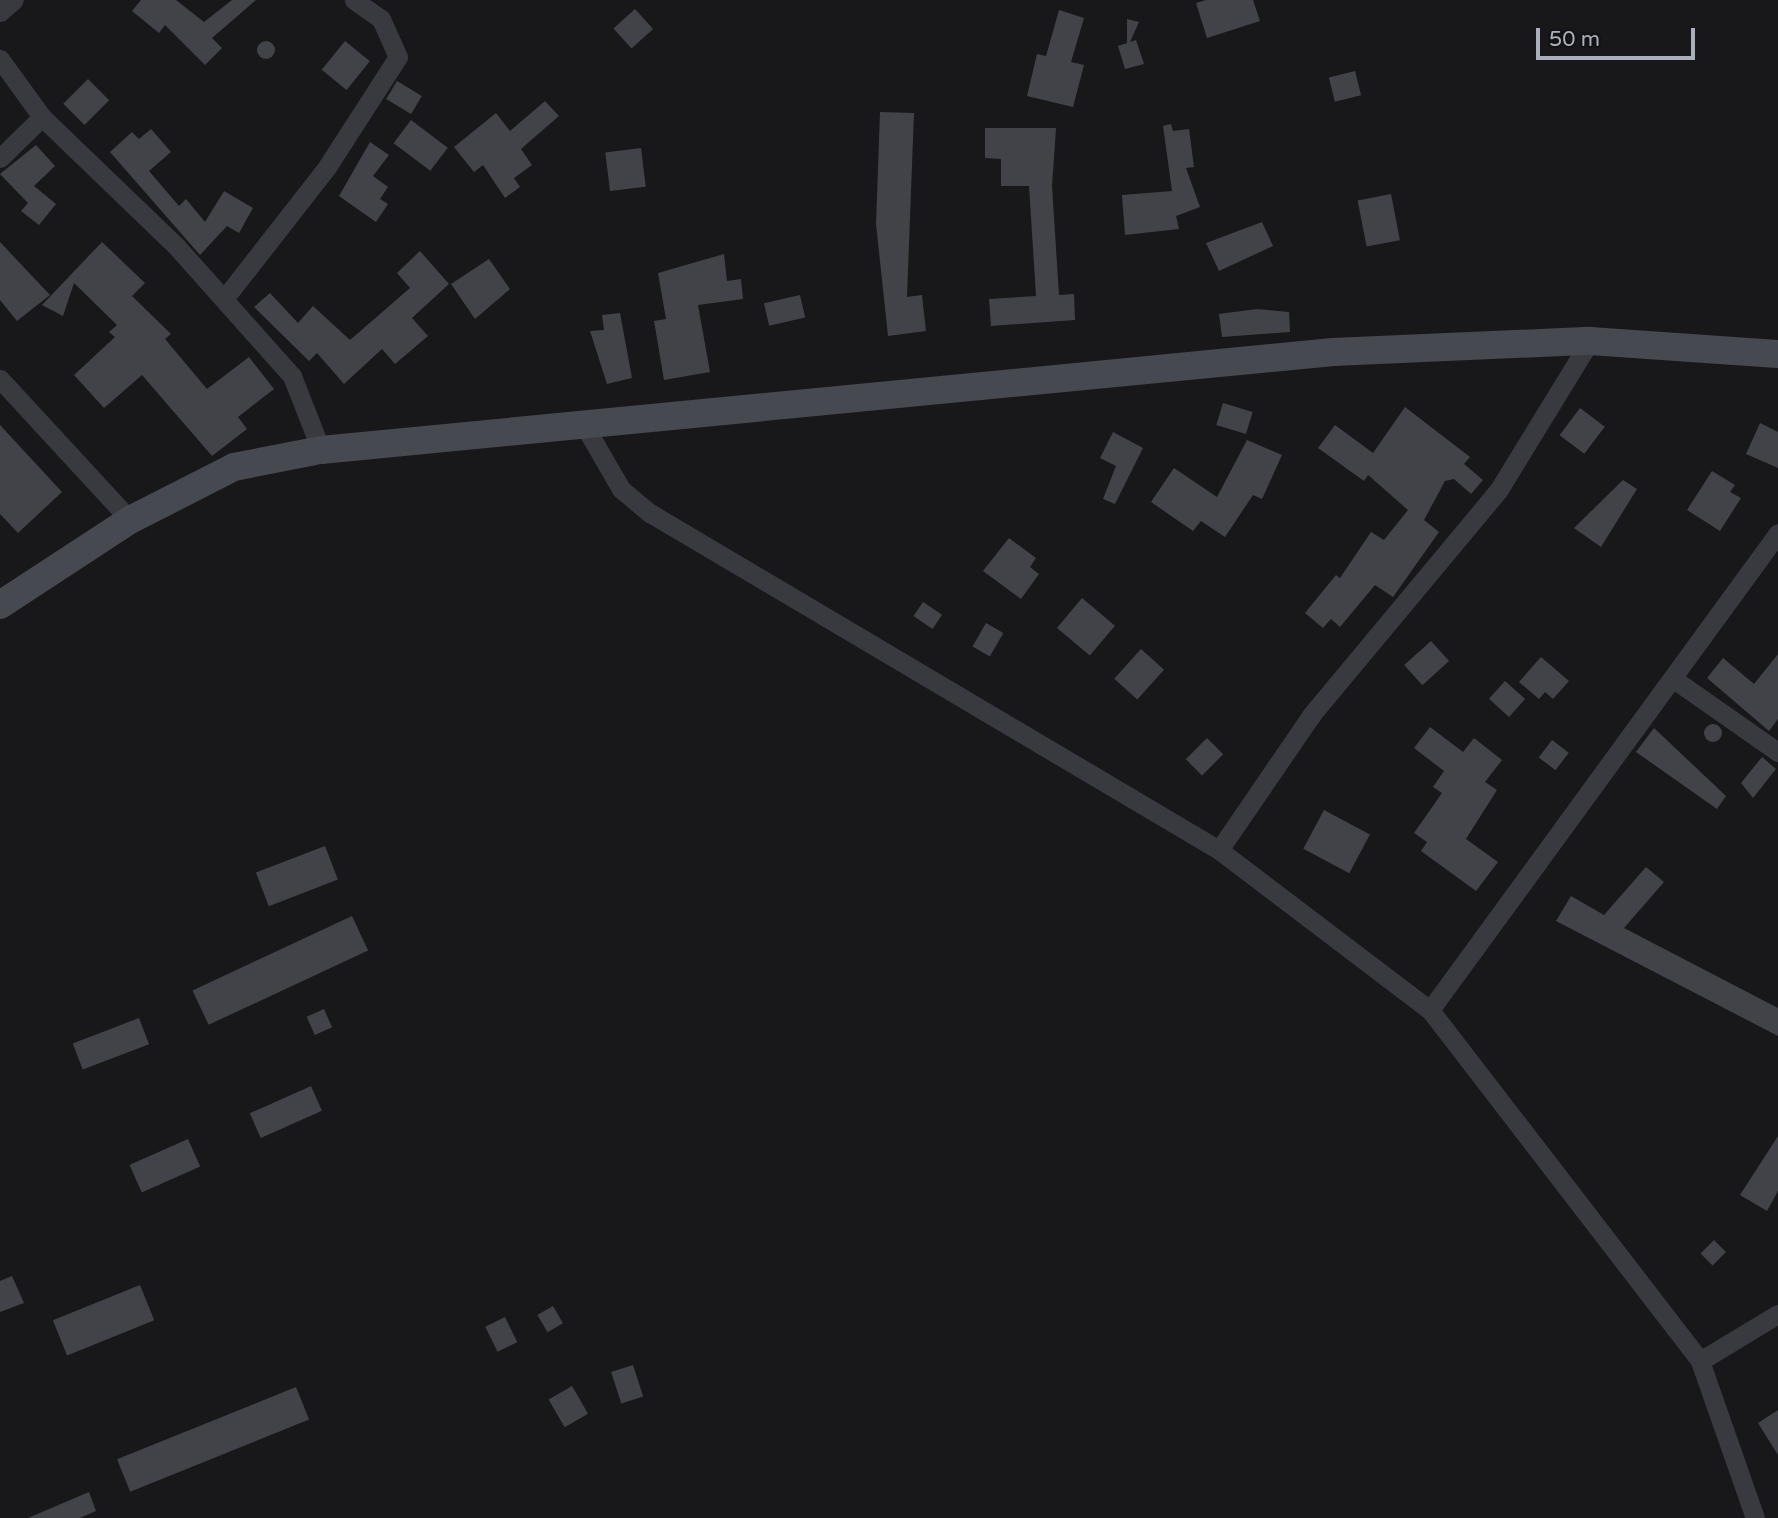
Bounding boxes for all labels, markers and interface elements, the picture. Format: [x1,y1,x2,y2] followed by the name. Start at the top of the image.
[1540,14,1699,58] scale bar
[1549,27,1600,52] text: 50 m

